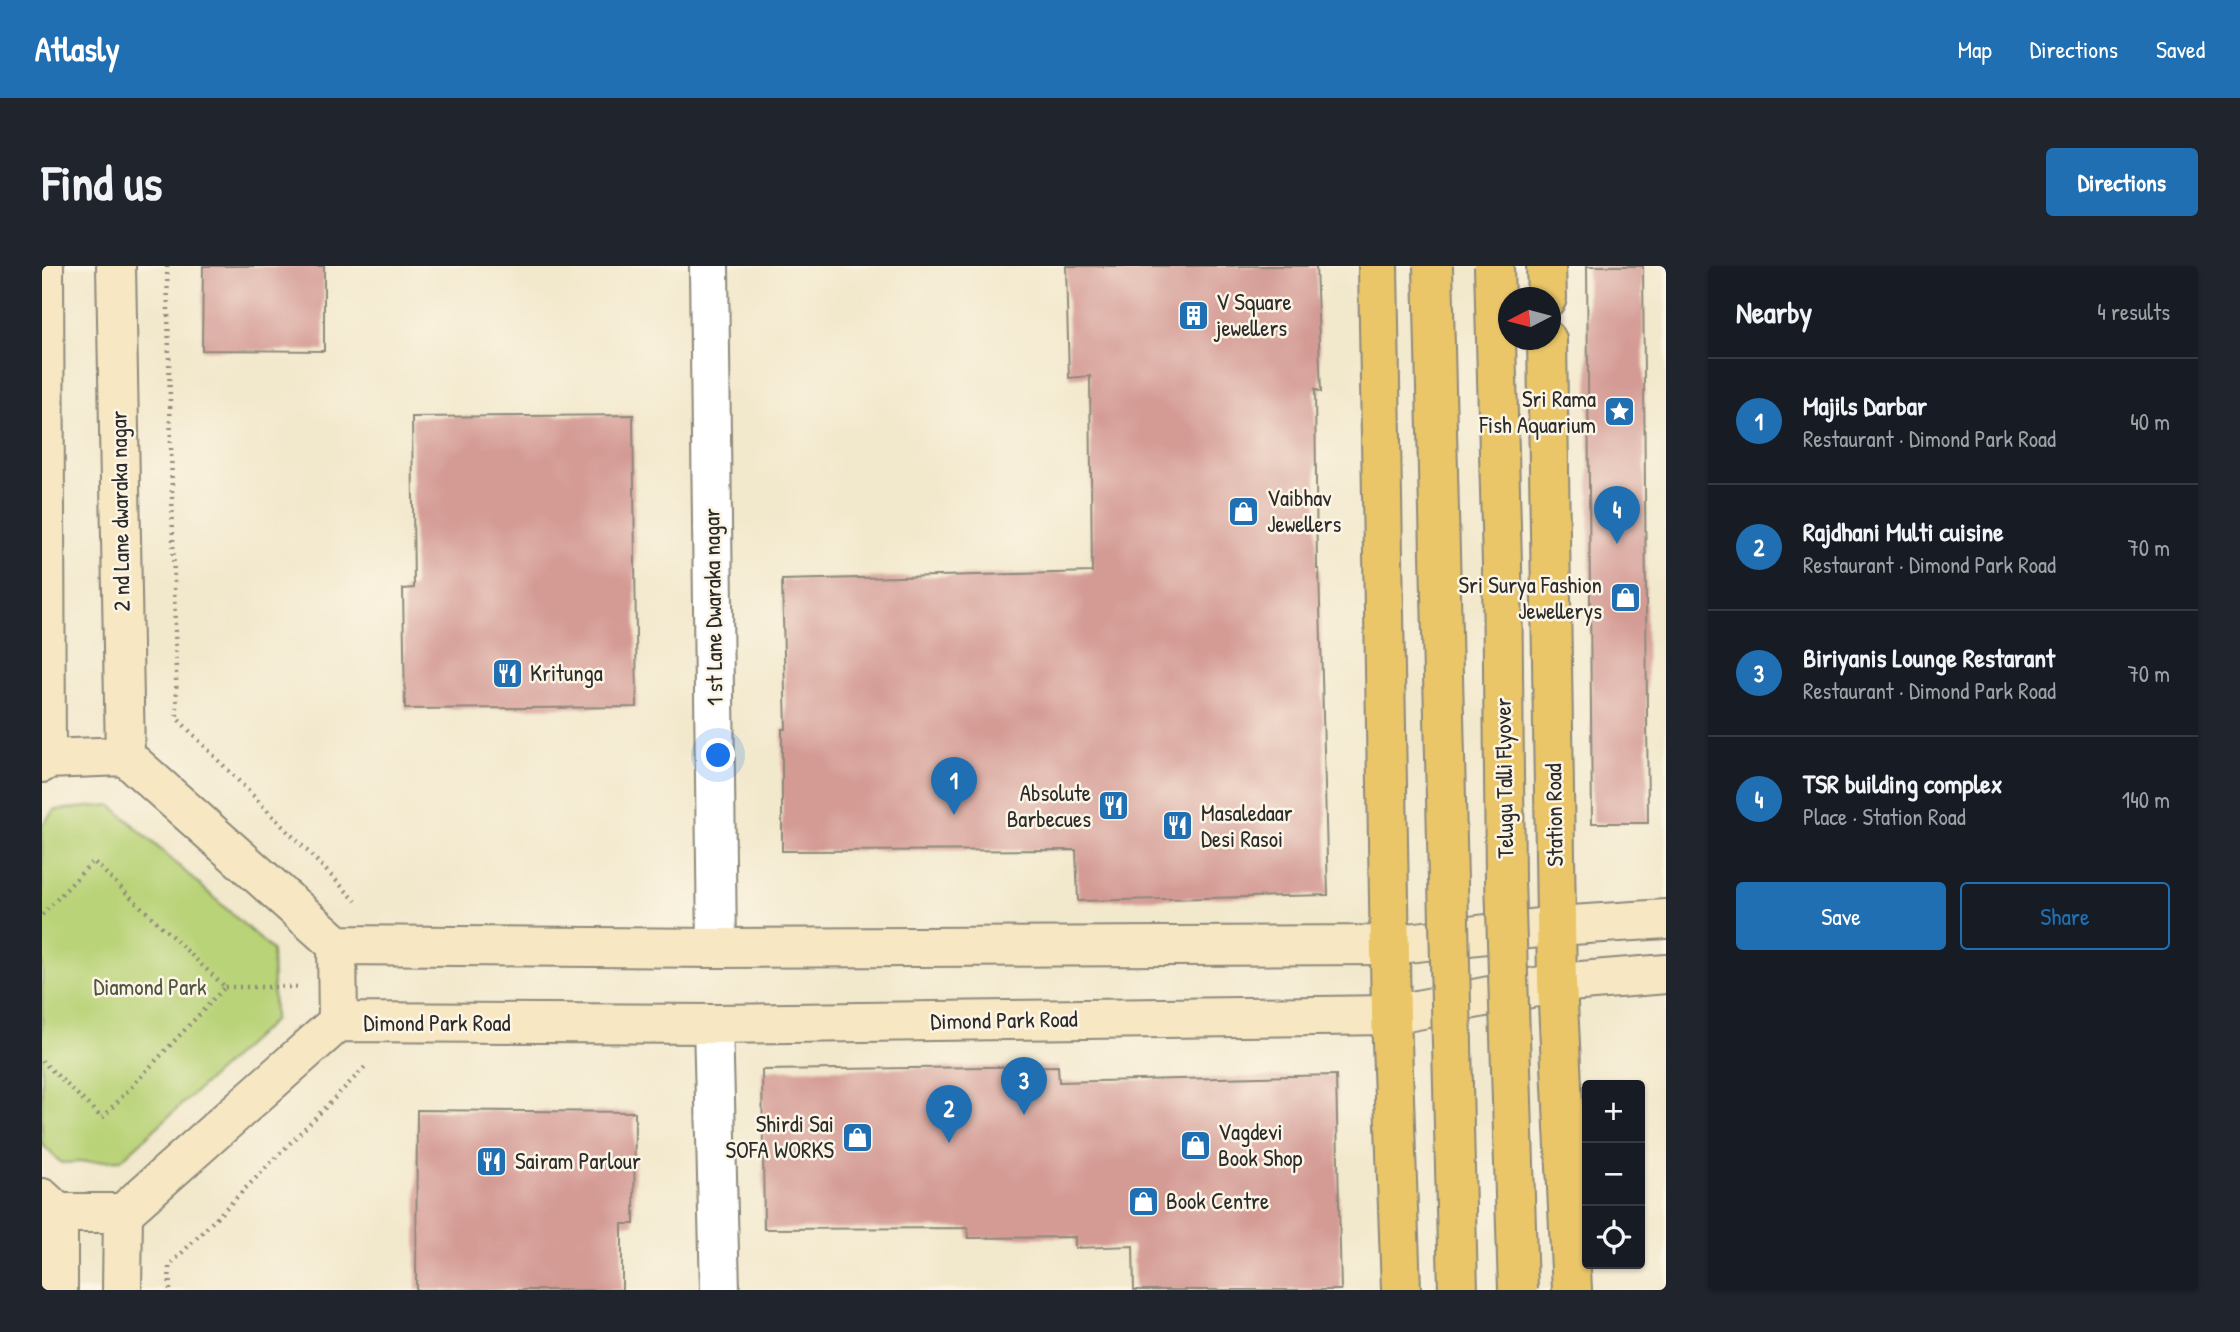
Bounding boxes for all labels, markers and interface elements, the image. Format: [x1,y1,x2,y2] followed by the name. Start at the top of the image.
[35,27,120,71] text: Atlasly
[1958,33,1992,65] text: Map
[2030,33,2118,65] text: Directions
[2156,33,2205,65] text: Saved
[2046,148,2198,216] button: Directions
[42,149,162,215] text: Find us
[1213,286,1292,343] place label: V Square jewellers
[1498,287,1561,350] north arrow
[1736,292,1812,332] text: Nearby
[2097,296,2170,327] text: 4 results
[1176,298,1210,332] building icon: V Square jewellers
[1478,383,1596,440] place label: Sri Rama Fish Aquarium
[1803,388,1927,423] text: Majils Darbar
[1602,395,1636,429] place icon: Sri Rama Fish Aquarium
[1755,406,1763,437] text: 1
[2130,406,2170,437] text: 40 m
[102,410,137,612] street label: 2 nd Lane dwaraka nagar
[1803,423,2056,454] text: Restaurant · Dimond Park Road
[1267,482,1341,539] place label: Vaibhav Jewellers
[1594,486,1640,544] pin: 4
[1227,494,1261,528] shop icon: Vaibhav Jewellers
[695,508,730,706] street label: 1 st Lane Dwaraka nagar
[1803,514,2004,549] text: Rajdhani Multi cuisine
[1754,532,1764,563] text: 2
[2127,532,2170,563] text: 70 m
[1803,549,2056,580] text: Restaurant · Dimond Park Road
[1459,569,1602,626] place label: Sri Surya Fashion Jewellerys
[1608,581,1642,615] shop icon: Sri Surya Fashion Jewellerys
[1803,640,2055,675] text: Biriyanis Lounge Restarant
[490,656,524,690] restaurant icon: Kritunga
[530,657,603,688] place label: Kritunga
[1754,658,1764,689] text: 3
[2127,658,2170,689] text: 70 m
[1803,675,2056,706] text: Restaurant · Dimond Park Road
[1487,697,1520,859] street label: Telugu Talli Flyover
[701,738,735,772] your location
[931,757,977,815] pin: 1
[1537,763,1570,867] street label: Station Road
[1803,766,2002,801] text: TSR building complex
[1007,777,1091,834] place label: Absolute Barbecues
[1755,784,1763,815] text: 4
[2122,784,2170,815] text: 140 m
[1097,789,1131,823] restaurant icon: Absolute Barbecues
[1201,797,1293,854] place label: Masaledaar Desi Rasoi
[1803,801,1966,832] text: Place · Station Road
[1161,809,1195,843] restaurant icon: Masaledaar Desi Rasoi
[1736,882,1946,950] button: Save
[1960,882,2170,950] button: Share
[93,971,207,1002] park label: Diamond Park
[930,1003,1078,1036] street label: Dimond Park Road
[363,1007,511,1038] street label: Dimond Park Road
[1001,1057,1047,1115] pin: 3
[1582,1080,1645,1269] map controls
[1582,1080,1645,1143] button: +
[926,1085,972,1143] pin: 2
[726,1108,834,1165] place label: Shirdi Sai SOFA WORKS
[1218,1116,1303,1173] place label: Vagdevi Book Shop
[840,1120,874,1154] shop icon: Shirdi Sai SOFA WORKS
[1178,1128,1212,1162] shop icon: Vagdevi Book Shop
[1582,1143,1645,1206] button: −
[475,1144,509,1178] restaurant icon: Sairam Parlour
[515,1145,641,1176] place label: Sairam Parlour
[1126,1184,1160,1218] shop icon: Book Centre
[1166,1185,1269,1216] place label: Book Centre
[1582,1206,1645,1269] button: locate

